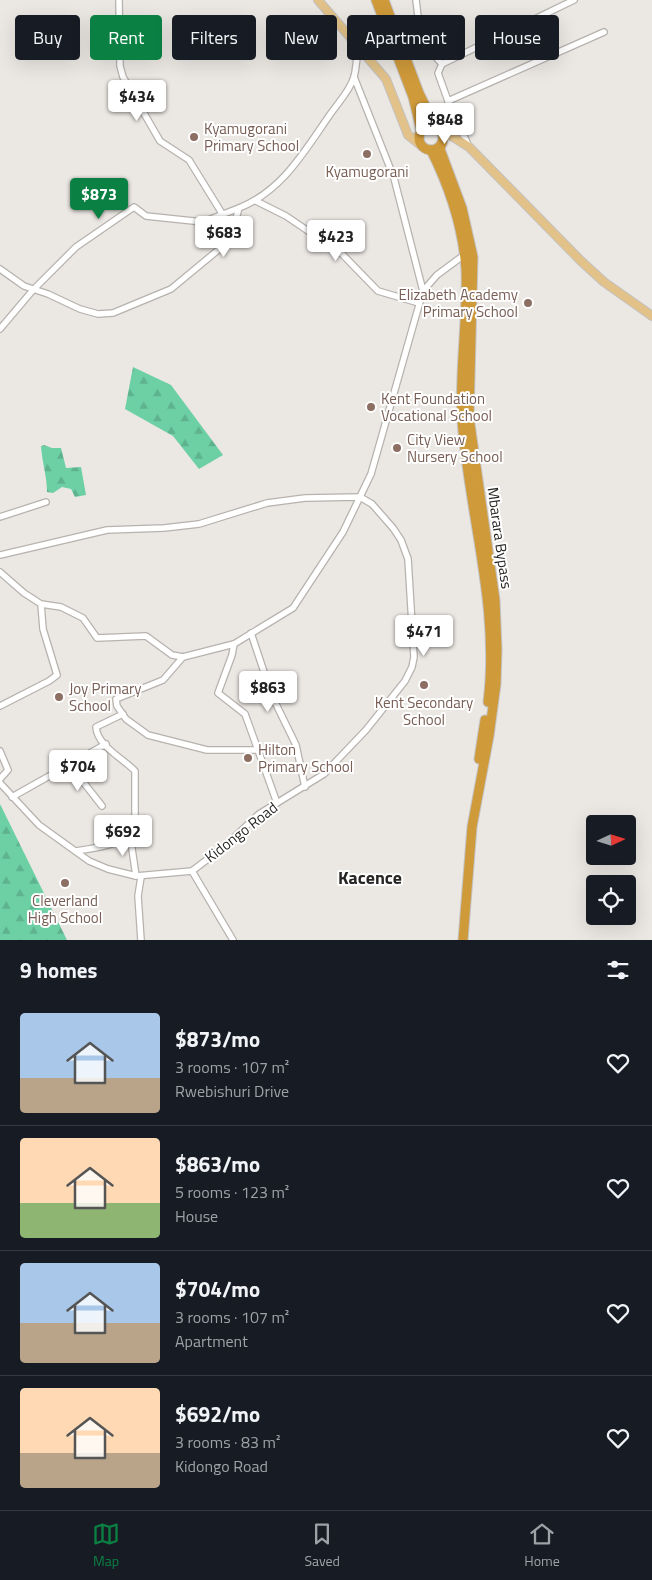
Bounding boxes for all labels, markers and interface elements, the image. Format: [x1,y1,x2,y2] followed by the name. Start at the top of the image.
[15,15,80,60] chip: Buy
[90,15,162,60] chip: Rent
[172,15,256,60] chip: Filters
[266,15,337,60] chip: New
[347,15,465,60] chip: Apartment
[475,15,559,60] chip: House
[107,80,167,122] pin: $434
[119,84,155,108] text: $434
[415,102,475,145] pin: $848
[427,107,463,131] text: $848
[204,117,299,157] place label: Kyamugorani Primary School
[188,131,200,143] marker: Kyamugorani Primary School
[361,148,373,160] marker: Kyamugorani
[326,160,408,183] place label: Kyamugorani
[69,178,129,220] pin: $873
[81,182,117,206] text: $873
[194,216,254,258] pin: $683
[206,220,242,244] text: $683
[306,220,366,262] pin: $423
[318,224,354,248] text: $423
[398,283,518,323] place label: Elizabeth Academy Primary School
[522,297,534,309] marker: Elizabeth Academy Primary School
[381,387,492,427] place label: Kent Foundation Vocational School
[365,401,377,413] marker: Kent Foundation Vocational School
[407,428,503,468] place label: City View Nursery School
[391,442,403,454] marker: City View Nursery School
[481,486,519,590] street label: Mbarara Bypass
[394,614,454,657] pin: $471
[406,619,442,643] text: $471
[238,670,298,713] pin: $863
[250,675,286,699] text: $863
[69,677,141,717] place label: Joy Primary School
[418,679,430,691] marker: Kent Secondary School
[53,691,65,703] marker: Joy Primary School
[375,691,473,731] place label: Kent Secondary School
[258,738,353,778] place label: Hilton Primary School
[48,750,108,792] pin: $704
[242,752,254,764] marker: Hilton Primary School
[60,754,96,778] text: $704
[200,796,282,868] street label: Kidongo Road
[93,814,153,857] pin: $692
[586,815,636,865] north arrow
[586,815,636,925] map controls
[105,819,141,843] text: $692
[338,864,402,891] district label: Kacence
[586,875,636,925] button: locate
[59,877,71,889] marker: Cleverland High School
[28,889,102,929] place label: Cleverland High School
[20,954,97,986] text: 9 homes
[604,956,632,984] icon: filters
[175,1023,260,1055] text: $873/mo
[60,1033,120,1093] icon: home
[604,1049,632,1077] icon: heart
[175,1055,289,1079] text: 3 rooms · 107 m²
[175,1079,289,1103] text: Rwebishuri Drive
[175,1148,260,1180] text: $863/mo
[60,1158,120,1218] icon: home
[604,1174,632,1202] icon: heart
[175,1180,289,1204] text: 5 rooms · 123 m²
[175,1204,218,1228] text: House
[175,1273,260,1305] text: $704/mo
[60,1283,120,1343] icon: home
[604,1299,632,1327] icon: heart
[175,1305,289,1329] text: 3 rooms · 107 m²
[175,1329,248,1353] text: Apartment
[175,1398,260,1430] text: $692/mo
[60,1408,120,1468] icon: home
[604,1424,632,1452] icon: heart
[175,1430,280,1454] text: 3 rooms · 83 m²
[175,1454,268,1478] text: Kidongo Road
[92,1520,120,1571] tab: Map
[304,1520,340,1571] tab: Saved
[524,1520,560,1571] tab: Home

